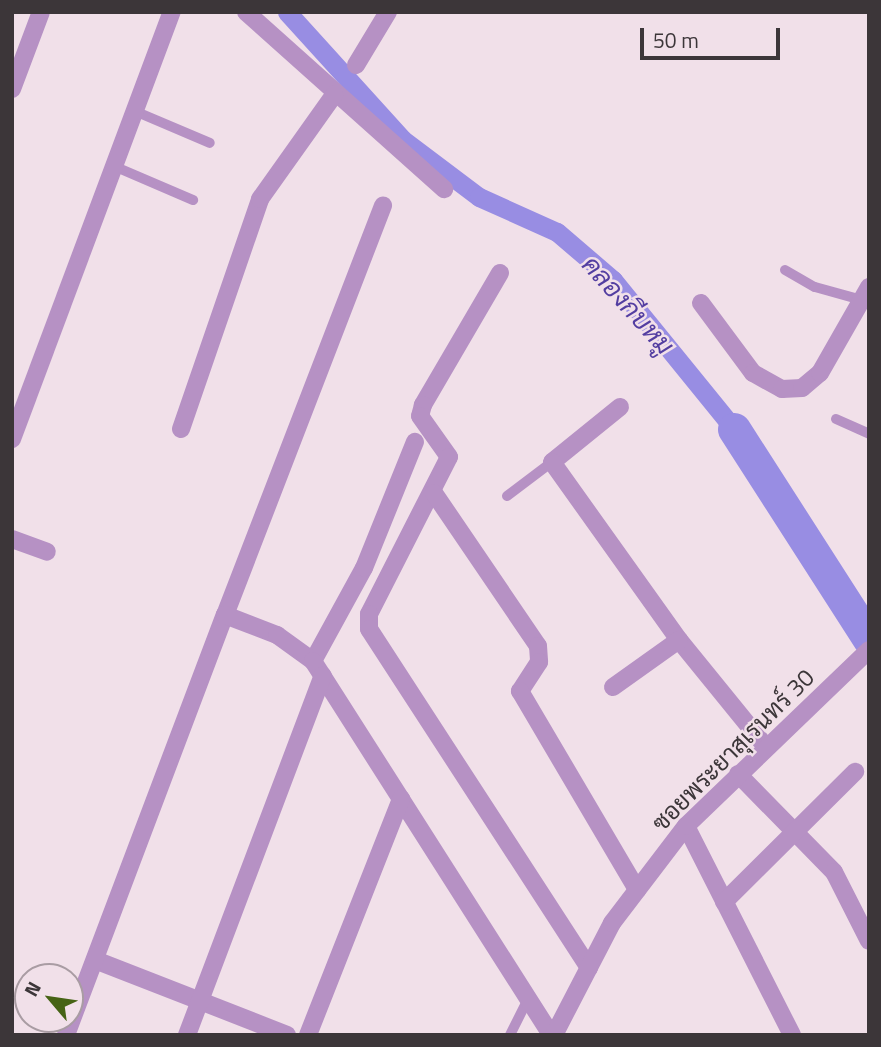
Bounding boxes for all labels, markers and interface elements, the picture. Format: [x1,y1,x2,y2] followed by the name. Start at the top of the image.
[643,14,783,58] scale bar
[653,24,699,56] text: 50 m
[576,249,680,361] water label: คลองกีบหมู
[646,663,820,837] street label: ซอยพระยาสุเรนทร์ 30
[14,963,84,1033] north arrow
[16,976,48,1001] text: N

